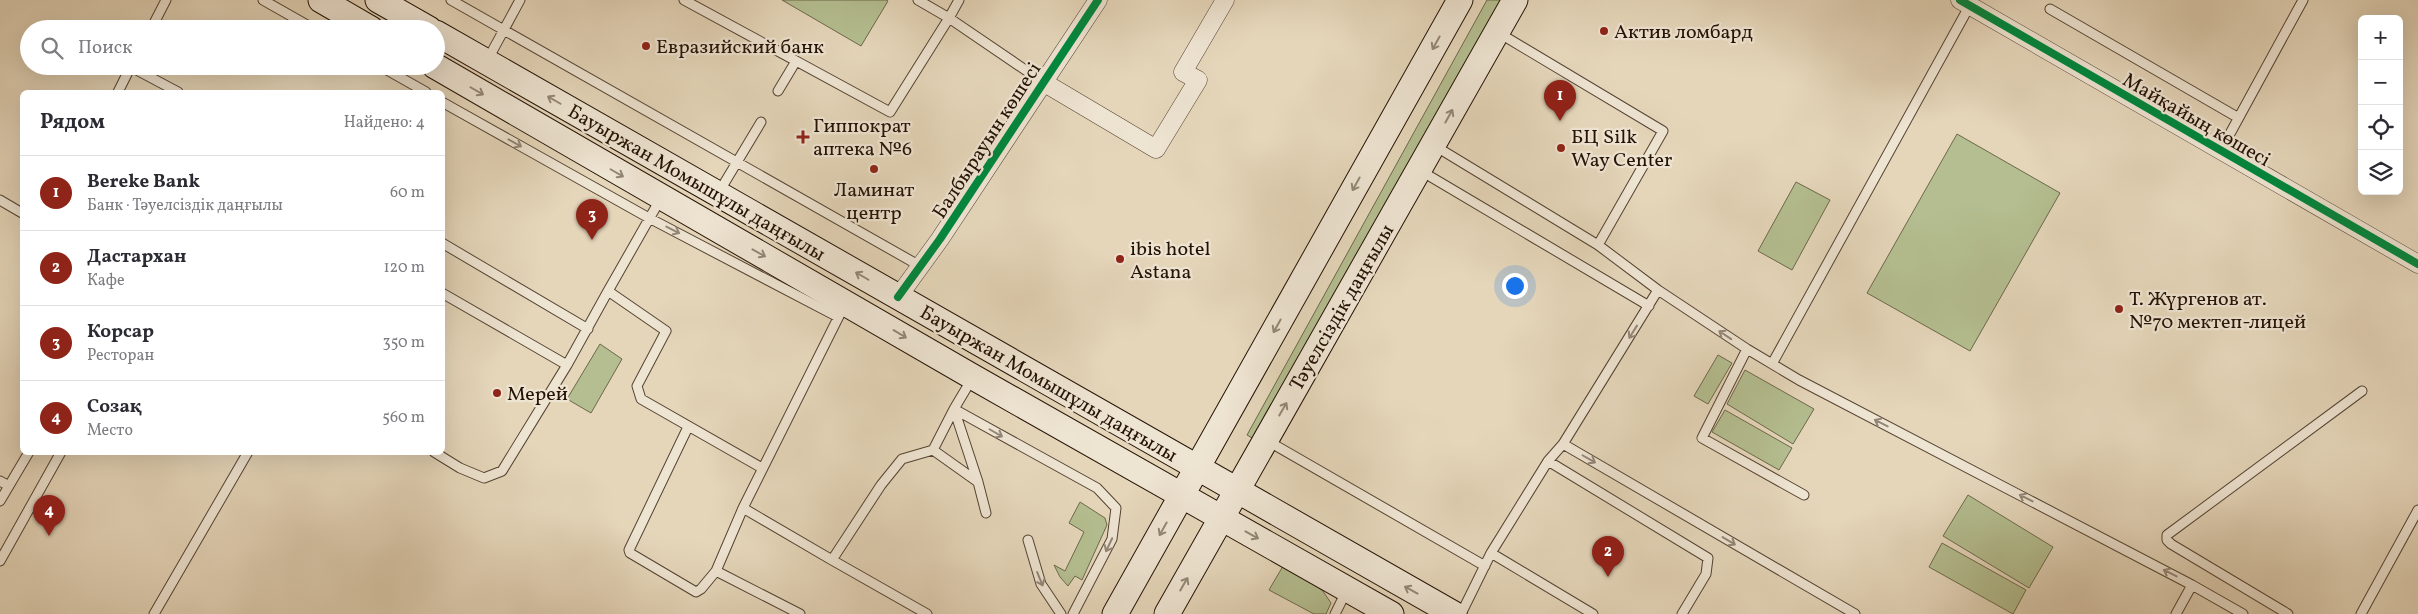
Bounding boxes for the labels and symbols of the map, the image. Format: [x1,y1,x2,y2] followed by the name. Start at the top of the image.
[1614,19,1753,47] place label: Актив ломбард
[1598,25,1610,37] marker: Актив ломбард
[656,34,824,62] place label: Евразийский банк
[1431,35,1441,50] one-way arrow
[640,40,652,52] marker: Евразийский банк
[927,57,1049,225] street label: Балбырауын көшесі
[2117,67,2275,175] street label: Майқайың көшесі
[1544,80,1576,121] pin: 1
[470,86,484,96] one-way arrow
[547,95,561,105] one-way arrow
[562,98,830,269] street label: Бауыржан Момышұлы даңғылы
[1445,109,1455,123] one-way arrow
[813,113,912,164] place label: Гиппократ аптека №6
[1571,124,1672,175] place label: БЦ Silk Way Center
[797,131,809,143] marker: Гиппократ аптека №6
[508,138,523,148] one-way arrow
[1555,142,1567,154] marker: БЦ Silk Way Center
[868,163,880,175] marker: Ламинат центр
[610,168,624,178] one-way arrow
[834,177,914,228] place label: Ламинат центр
[1351,177,1361,191] one-way arrow
[576,199,608,240] pin: 3
[1284,219,1402,397] street label: Тәуелсіздік даңғылы
[665,226,679,236] one-way arrow
[1130,236,1210,287] place label: ibis hotel Astana
[751,248,766,258] one-way arrow
[1114,253,1126,265] marker: ibis hotel Astana
[855,271,869,281] one-way arrow
[1502,273,1528,299] your location
[2129,286,2306,337] place label: Т. Жүргенов ат. №70 мектеп-лицей
[914,299,1182,470] street label: Бауыржан Момышұлы даңғылы
[2113,303,2125,315] marker: Т. Жүргенов ат. №70 мектеп-лицей
[1272,318,1281,333] one-way arrow
[1627,324,1637,338] one-way arrow
[892,329,906,339] one-way arrow
[1718,330,1732,340] one-way arrow
[507,381,568,409] place label: Мерей
[491,387,503,399] marker: Мерей
[1278,402,1288,417] one-way arrow
[1874,418,1889,428] one-way arrow
[989,429,1003,439] one-way arrow
[1581,454,1595,464] one-way arrow
[2018,493,2033,503] one-way arrow
[33,495,65,536] pin: 4
[1158,521,1168,535] one-way arrow
[1244,531,1258,541] one-way arrow
[1592,536,1624,577] pin: 2
[1721,536,1735,546] one-way arrow
[1103,537,1113,552] one-way arrow
[2163,568,2178,577] one-way arrow
[1036,571,1045,586] one-way arrow
[1179,576,1189,591] one-way arrow
[1404,585,1419,595] one-way arrow

